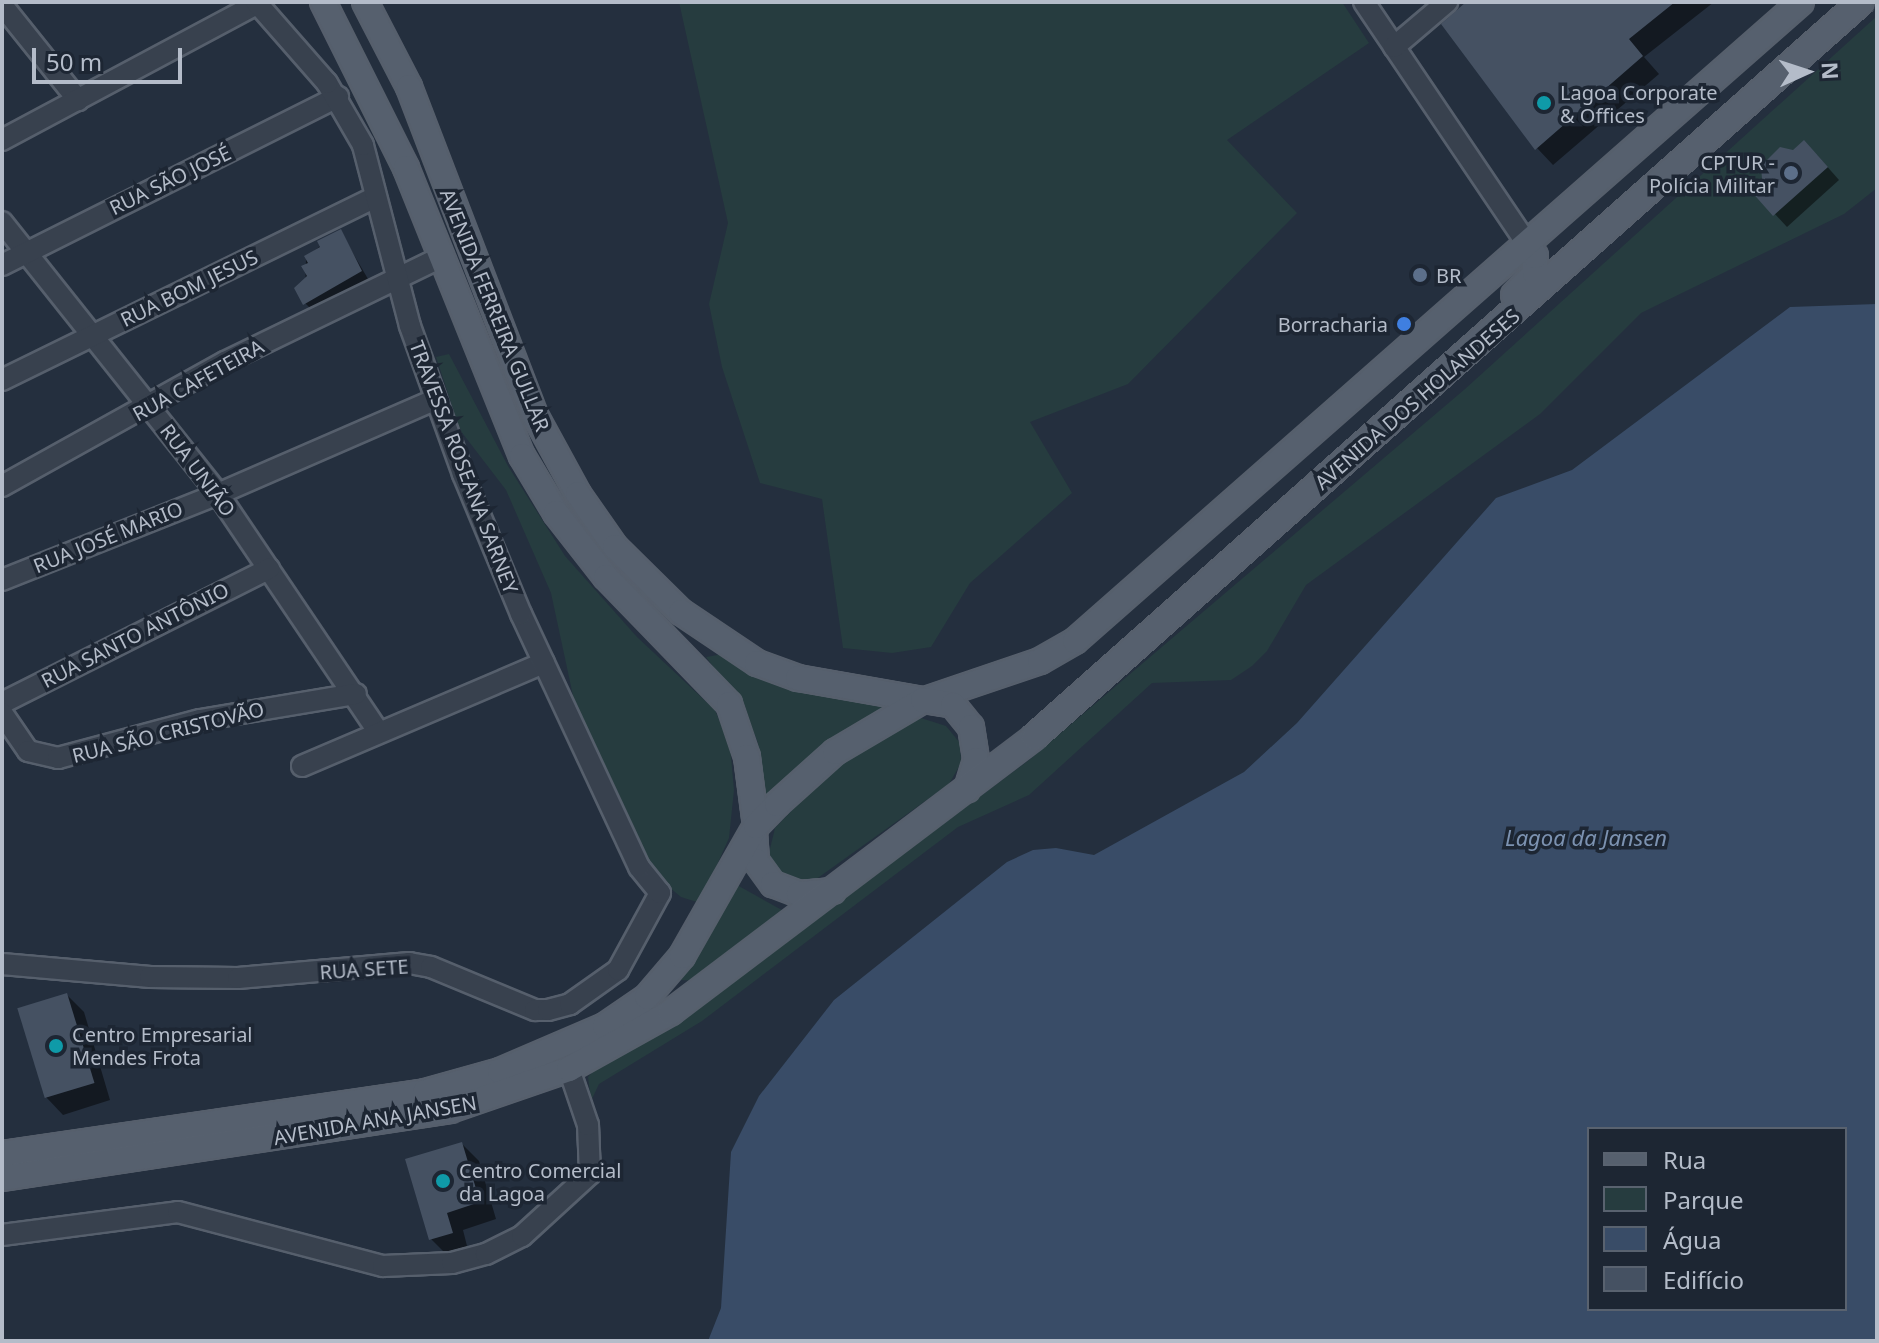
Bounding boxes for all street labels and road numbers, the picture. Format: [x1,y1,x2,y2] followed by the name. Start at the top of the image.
[105,140,235,220] street label: RUA SÃO JOSÉ
[435,185,555,435] street label: AVENIDA FERREIRA GULLAR
[116,244,262,332] street label: RUA BOM JESUS
[1310,304,1524,494] street label: AVENIDA DOS HOLANDESES
[128,334,268,426] street label: RUA CAFETEIRA
[405,337,523,597] street label: TRAVESSA ROSEANA SARNEY
[155,419,241,521] street label: RUA UNIÃO
[30,496,186,578] street label: RUA JOSÉ MARIO
[37,577,233,693] street label: RUA SANTO ANTÔNIO
[69,697,267,767] street label: RUA SÃO CRISTOVÃO
[319,954,409,984] street label: RUA SETE
[272,1090,478,1150] street label: AVENIDA ANA JANSEN

